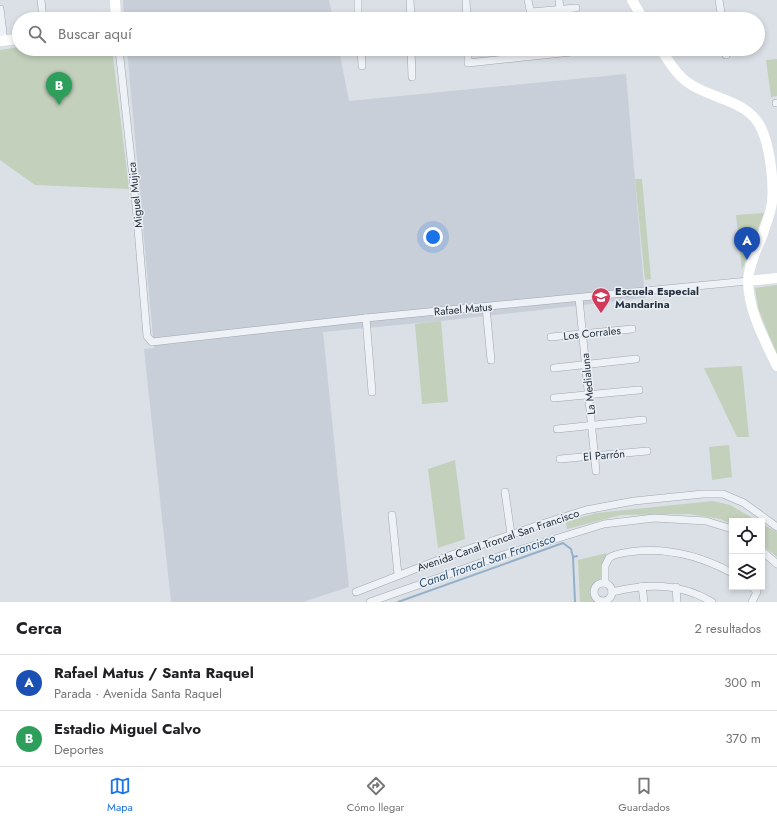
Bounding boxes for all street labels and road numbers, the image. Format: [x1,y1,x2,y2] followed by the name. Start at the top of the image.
[124,161,146,229] street label: Miguel Mujica
[433,298,493,320] street label: Rafael Matus
[562,322,622,344] street label: Los Corrales
[577,352,599,416] street label: La Medialuna
[582,445,626,465] street label: El Parrón
[415,506,581,574] street label: Avenida Canal Troncal San Francisco

